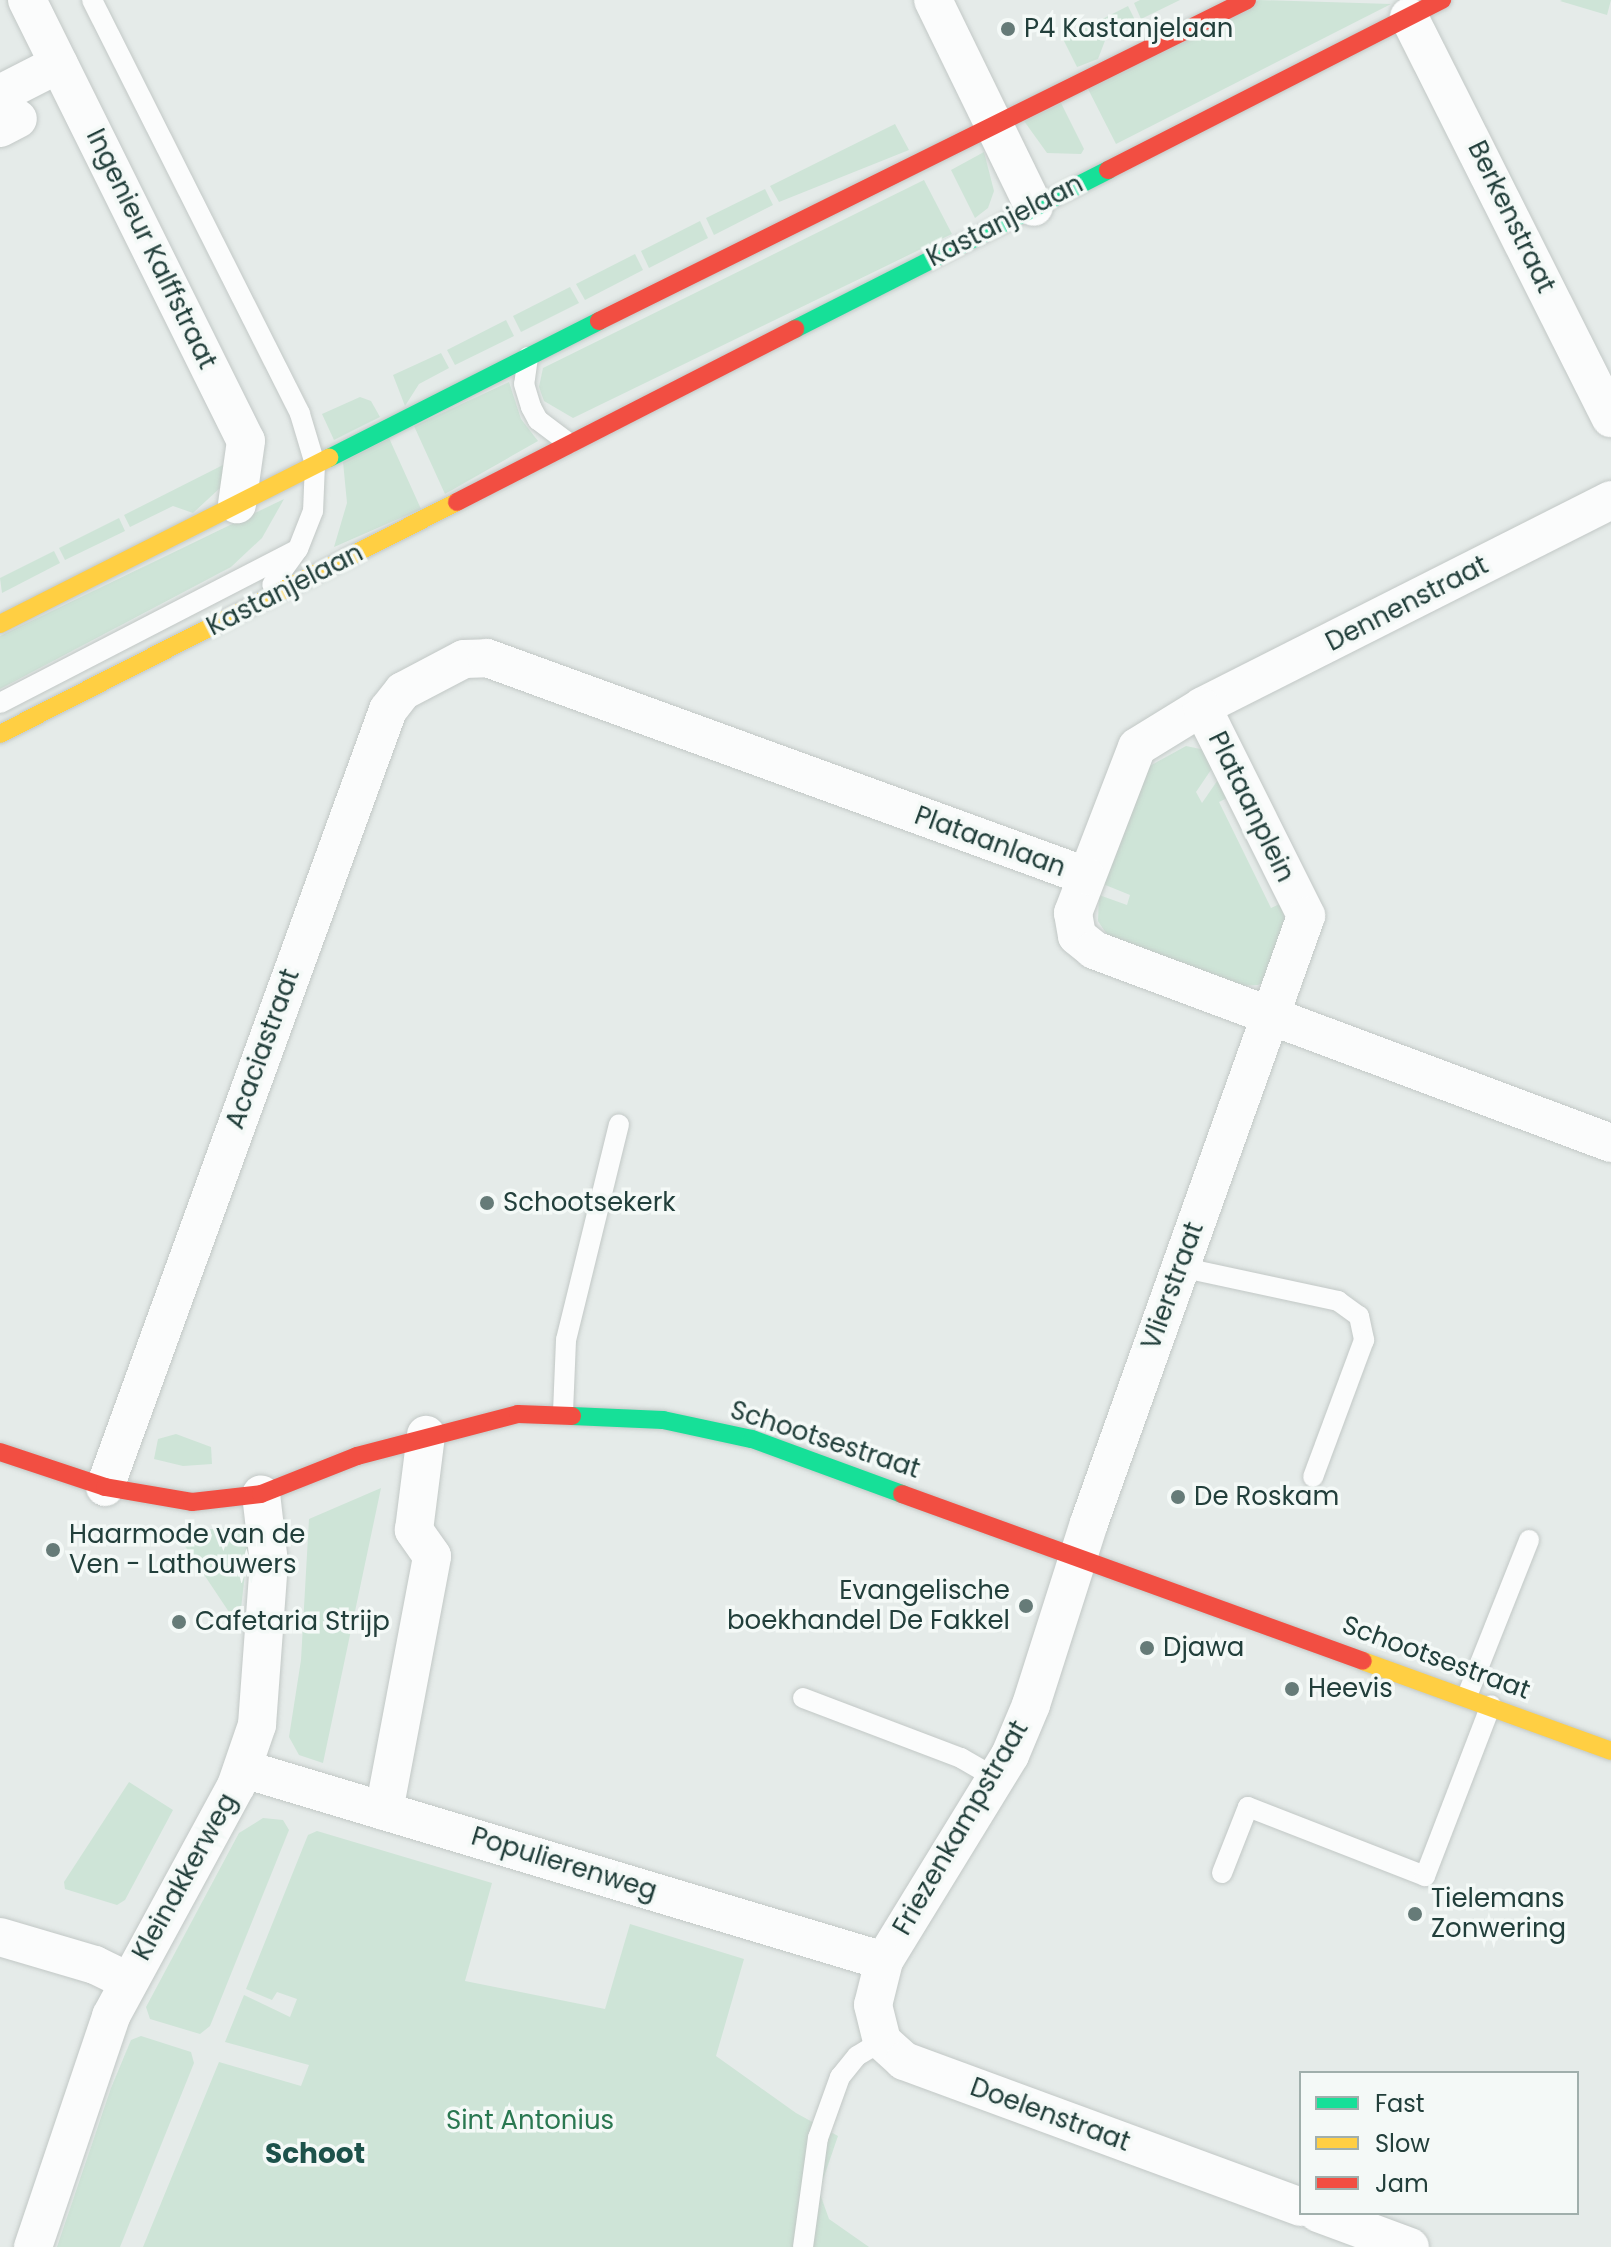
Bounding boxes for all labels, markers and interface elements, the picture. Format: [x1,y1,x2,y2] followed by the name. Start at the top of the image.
[1024,13,1234,45] place label: P4 Kastanjelaan
[999,20,1017,38] marker: P4 Kastanjelaan
[79,124,223,374] street label: Ingenieur Kalffstraat
[1461,136,1561,298] street label: Berkenstraat
[922,168,1088,274] street label: Kastanjelaan
[202,537,368,643] street label: Kastanjelaan
[1321,550,1493,658] street label: Dennenstraat
[1201,727,1301,887] street label: Plataanplein
[910,800,1070,884] street label: Plataanlaan
[220,965,306,1133] street label: Acaciastraat
[503,1187,676,1219] place label: Schootsekerk
[478,1194,496,1212] marker: Schootsekerk
[1136,1218,1210,1354] street label: Vlierstraat
[726,1395,924,1485] street label: Schootsestraat
[1194,1481,1339,1513] place label: De Roskam
[1169,1488,1187,1506] marker: De Roskam
[69,1519,305,1580] place label: Haarmode van de Ven - Lathouwers
[44,1541,62,1559] marker: Haarmode van de Ven - Lathouwers
[727,1575,1010,1636] place label: Evangelische boekhandel De Fakkel
[1017,1597,1035,1615] marker: Evangelische boekhandel De Fakkel
[195,1606,390,1638] place label: Cafetaria Strijp
[1338,1610,1534,1706] street label: Schootsestraat
[170,1613,188,1631] marker: Cafetaria Strijp
[1163,1632,1244,1664] place label: Djawa
[1138,1639,1156,1657] marker: Djawa
[1308,1673,1393,1705] place label: Heevis
[1283,1680,1301,1698] marker: Heevis
[887,1715,1035,1941] street label: Friezenkampstraat
[126,1788,244,1966] street label: Kleinakkerweg
[467,1821,661,1907] street label: Populierenweg
[1431,1883,1566,1944] place label: Tielemans Zonwering
[1406,1905,1424,1923] marker: Tielemans Zonwering
[1299,2071,1579,2215] legend
[966,2072,1134,2158] street label: Doelenstraat
[1375,2087,1425,2120] text: Fast
[446,2105,614,2137] park label: Sint Antonius
[1375,2127,1430,2160] text: Slow
[265,2137,365,2171] district label: Schoot
[1375,2167,1429,2200] text: Jam

